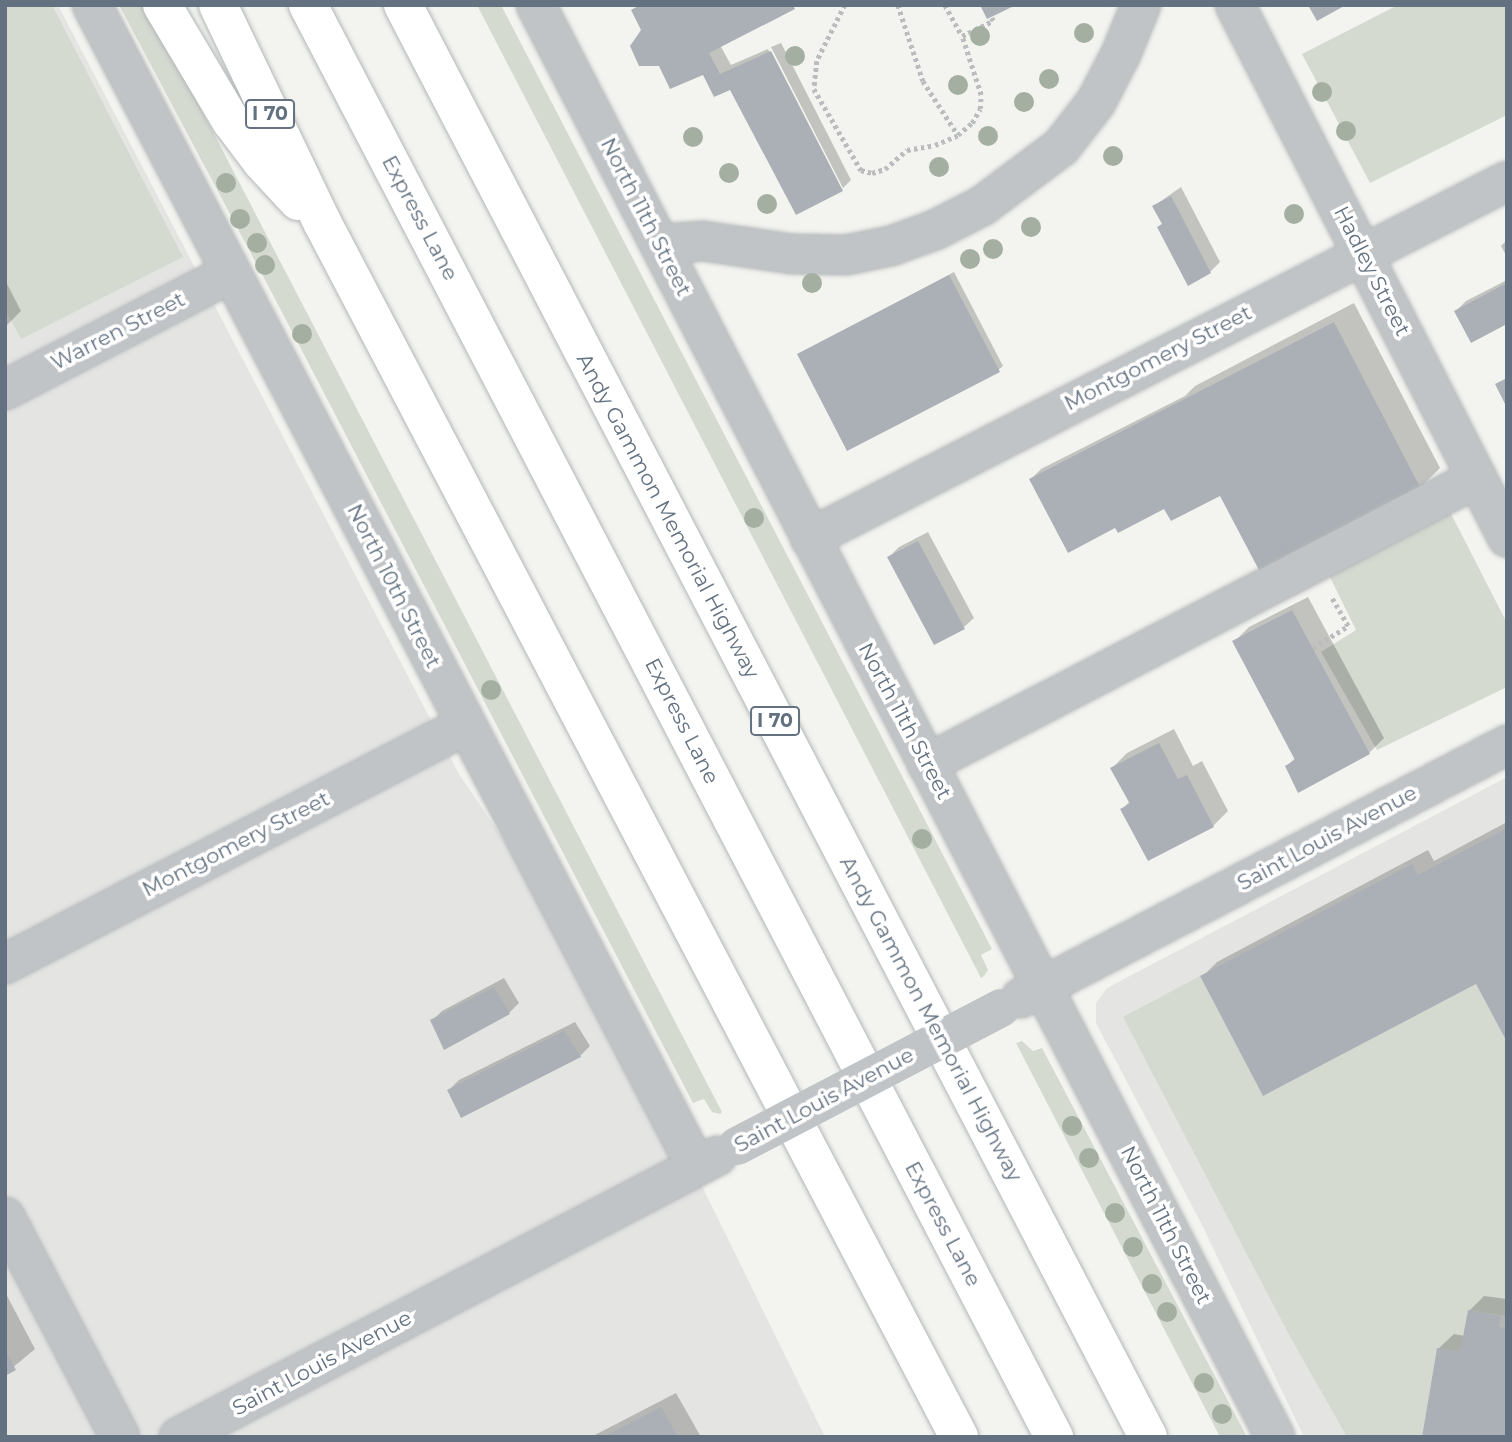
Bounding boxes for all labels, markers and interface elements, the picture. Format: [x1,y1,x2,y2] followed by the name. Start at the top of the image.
[244,98,296,130] road number: I 70
[595,134,697,300] street label: North 11th Street
[377,151,463,285] street label: Express Lane
[1328,202,1416,340] street label: Hadley Street
[47,286,189,376] street label: Warren Street
[1060,300,1256,416] street label: Montgomery Street
[571,349,765,683] street label: Andy Gammon Memorial Highway
[342,500,446,672] street label: North 10th Street
[853,638,957,804] street label: North 11th Street
[640,654,724,788] street label: Express Lane
[749,706,801,736] road number: I 70
[1233,780,1421,896] street label: Saint Louis Avenue
[138,786,334,902] street label: Montgomery Street
[834,852,1028,1186] street label: Andy Gammon Memorial Highway
[730,1042,918,1158] street label: Saint Louis Avenue
[1115,1142,1217,1308] street label: North 11th Street
[900,1157,986,1291] street label: Express Lane
[228,1305,416,1421] street label: Saint Louis Avenue

